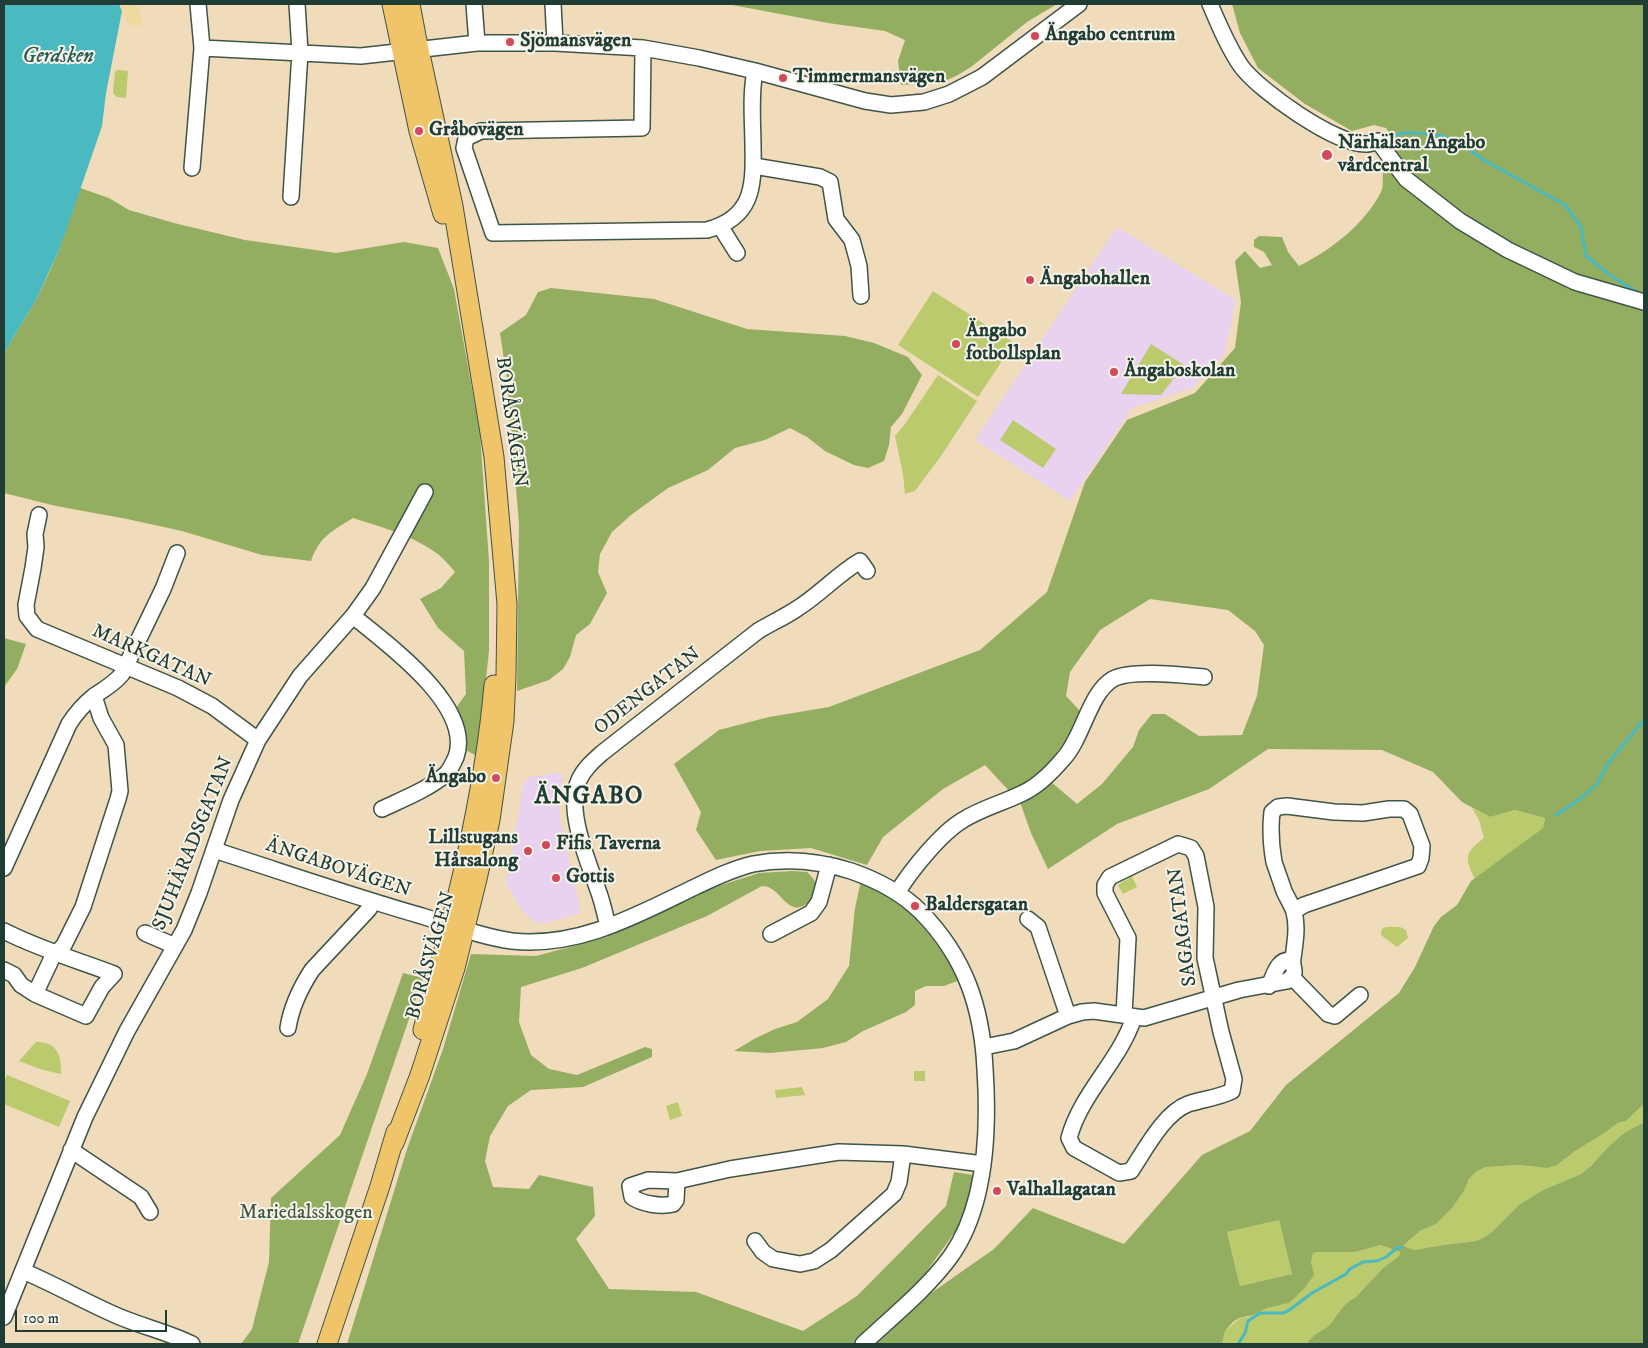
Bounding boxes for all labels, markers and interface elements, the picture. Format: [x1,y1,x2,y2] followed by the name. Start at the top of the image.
[1045,24,1176,48] place label: Ängabo centrum
[520,30,631,54] place label: Sjömansvägen
[1029,30,1041,42] marker: Ängabo centrum
[504,36,516,48] marker: Sjömansvägen
[22,45,94,71] water label: Gerdsken
[793,66,945,90] place label: Timmermansvägen
[777,72,789,84] marker: Timmermansvägen
[429,119,524,143] place label: Gråbovägen
[413,125,425,137] marker: Gråbovägen
[1338,132,1485,179] place label: Närhälsan Ängabo vårdcentral
[1320,148,1334,162] marker: Närhälsan Ängabo vårdcentral
[1040,268,1150,292] place label: Ängabohallen
[1024,274,1036,286] marker: Ängabohallen
[966,320,1061,367] place label: Ängabo fotbollsplan
[950,338,962,350] marker: Ängabo fotbollsplan
[489,355,531,489] street label: BORÅSVÄGEN
[1124,360,1236,384] place label: Ängaboskolan
[1108,366,1120,378] marker: Ängaboskolan
[88,620,214,694] street label: MARKGATAN
[590,643,706,741] street label: ODENGATAN
[148,754,240,934] street label: SJUHÄRADSGATAN
[425,766,486,790] place label: Ängabo
[490,772,502,784] marker: Ängabo
[534,783,644,813] district label: ÄNGABO
[428,827,518,874] place label: Lillstugans Hårsalong
[556,833,661,857] place label: Fifis Taverna
[262,834,414,904] street label: ÄNGABOVÄGEN
[540,839,552,851] marker: Fifis Taverna
[522,845,534,857] marker: Lillstugans Hårsalong
[566,866,614,890] place label: Gottis
[1165,866,1203,988] street label: SAGAGATAN
[550,872,562,884] marker: Gottis
[402,889,462,1023] street label: BORÅSVÄGEN
[925,894,1028,918] place label: Baldersgatan
[909,900,921,912] marker: Baldersgatan
[1007,1179,1116,1203] place label: Valhallagatan
[991,1185,1003,1197] marker: Valhallagatan
[239,1202,373,1226] park label: Mariedalsskogen
[18,1300,170,1332] scale bar
[23,1309,59,1328] text: 100 m

